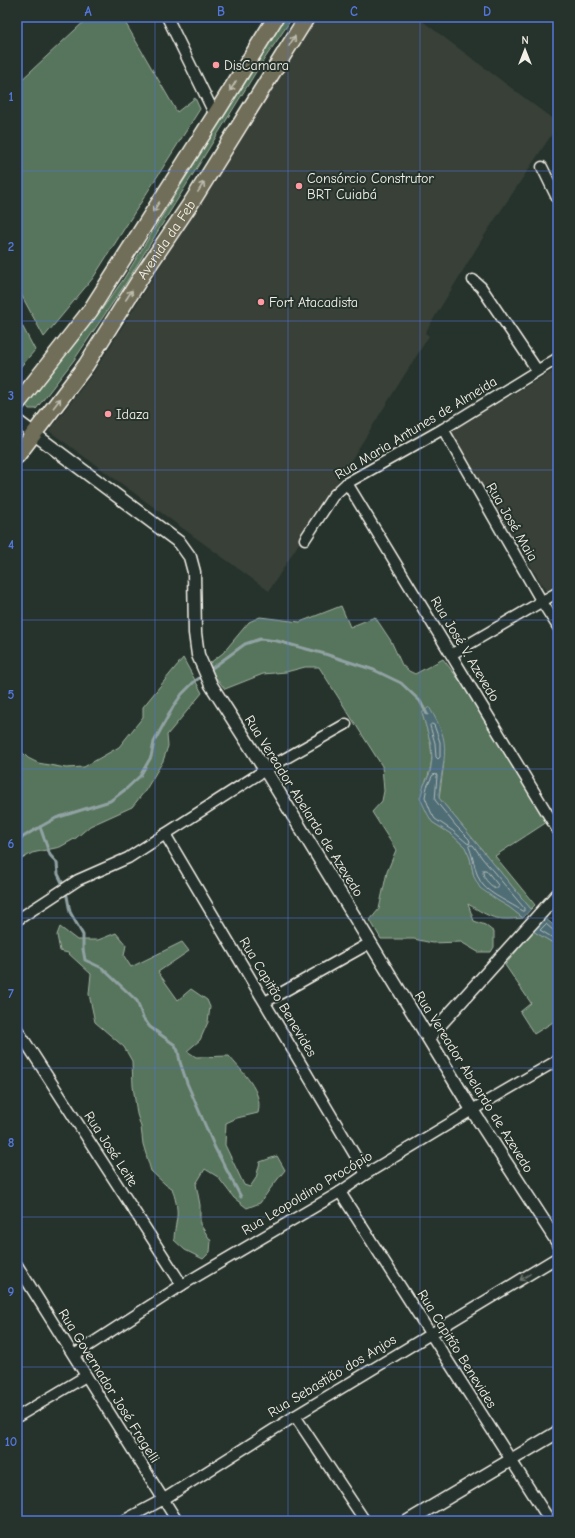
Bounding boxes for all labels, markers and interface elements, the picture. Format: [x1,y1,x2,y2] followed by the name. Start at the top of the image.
[84,4,92,19] text: A
[217,4,225,19] text: B
[350,4,358,19] text: C
[483,4,491,19] text: D
[505,30,545,70] north arrow
[521,34,529,47] text: N
[288,36,296,47] one-way arrow
[224,57,289,74] place label: DisCamara
[211,60,221,70] marker: DisCamara
[229,80,237,92] one-way arrow
[8,89,14,104] text: 1
[307,170,434,203] place label: Consórcio Construtor BRT Cuiabá
[198,181,206,193] one-way arrow
[294,181,304,191] marker: Consórcio Construtor BRT Cuiabá
[133,197,199,282] street label: Avenida da Feb
[152,201,160,212] one-way arrow
[8,239,14,254] text: 2
[125,290,133,301] one-way arrow
[269,294,358,311] place label: Fort Atacadista
[256,297,266,307] marker: Fort Atacadista
[332,373,500,483] street label: Rua Maria Antunes de Almeida
[8,388,14,403] text: 3
[53,398,61,409] one-way arrow
[116,406,149,423] place label: Idaza
[103,409,113,419] marker: Idaza
[483,480,541,564] street label: Rua José Maia
[8,537,14,552] text: 4
[427,593,503,705] street label: Rua José V. Azevedo
[8,687,15,702] text: 5
[241,712,367,900] street label: Rua Vereador Abelardo de Azevedo
[8,836,15,851] text: 6
[236,934,321,1060] street label: Rua Capitão Benevides
[8,986,14,1001] text: 7
[411,988,537,1176] street label: Rua Vereador Abelardo de Azevedo
[80,1108,142,1190] street label: Rua José Leite
[8,1135,14,1150] text: 8
[238,1147,376,1239] street label: Rua Leopoldino Procópio
[519,1274,531,1282] one-way arrow
[8,1284,15,1299] text: 9
[414,1287,500,1412] street label: Rua Capitão Benevides
[55,1306,163,1466] street label: Rua Governador José Fragelli
[265,1331,399,1421] street label: Rua Sebastião dos Anjos
[5,1434,17,1449] text: 10

